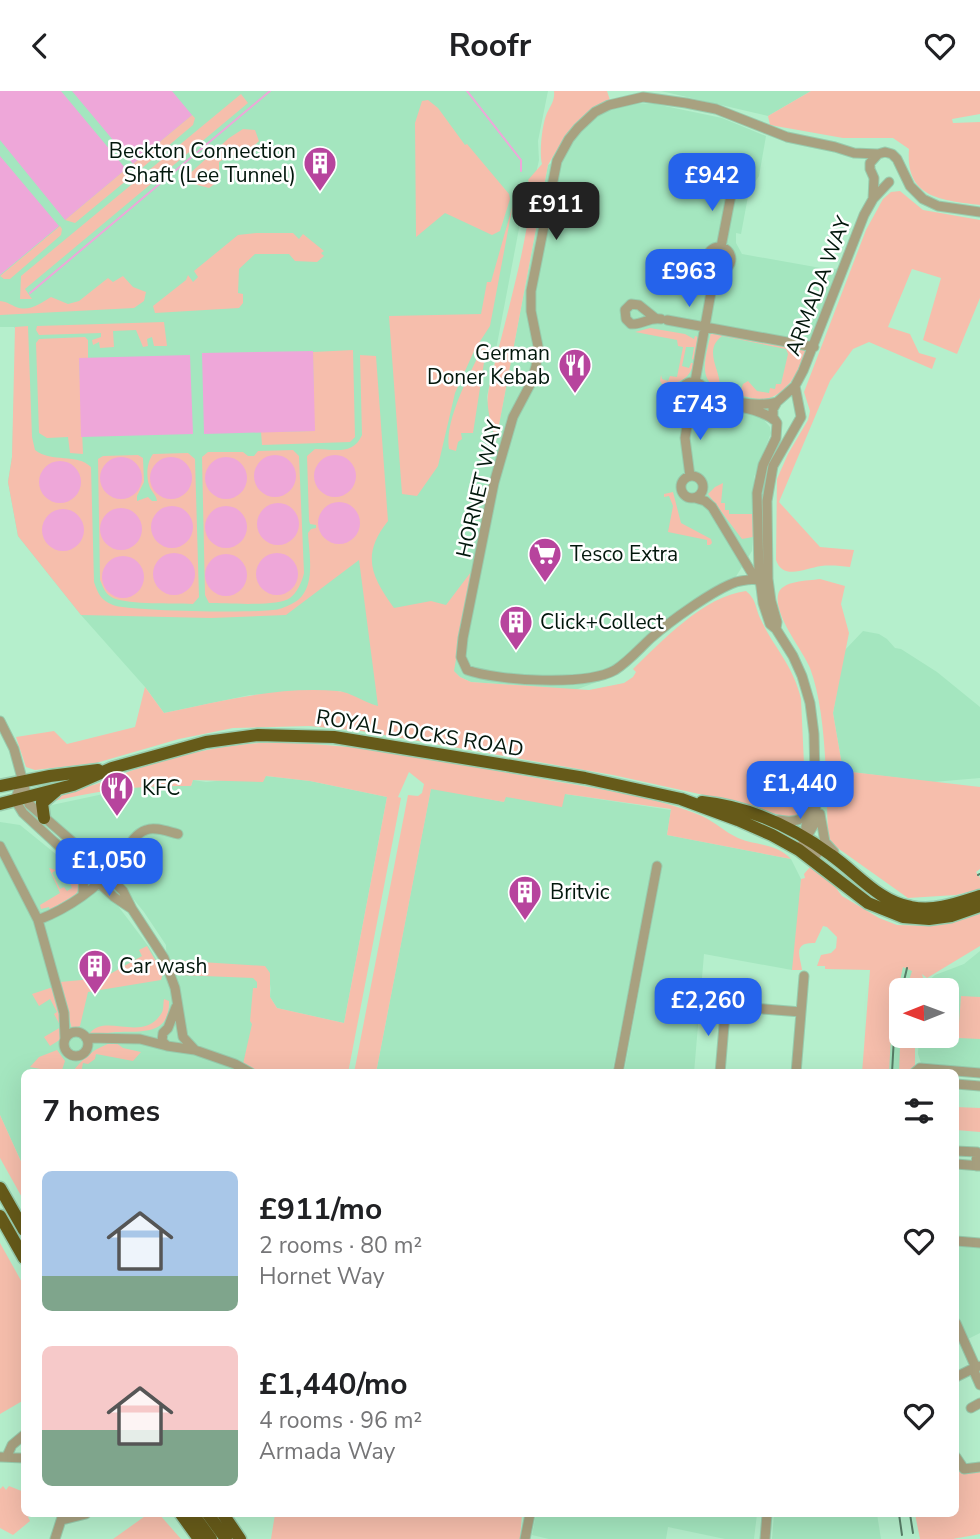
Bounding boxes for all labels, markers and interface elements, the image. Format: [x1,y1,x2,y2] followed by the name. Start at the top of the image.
[449,24,531,67] text: Roofr
[21,27,59,65] icon: back
[921,27,959,65] icon: heart
[109,137,296,189] place label: Beckton Connection Shaft (Lee Tunnel)
[301,144,339,193] building icon: Beckton Connection Shaft (Lee Tunnel)
[671,153,753,213] pin: £942
[684,160,740,191] text: £942
[515,183,597,242] pin: £911
[528,189,584,220] text: £911
[779,212,858,360] street label: ARMADA WAY
[648,249,730,309] pin: £963
[661,256,717,287] text: £963
[427,339,550,391] place label: German Doner Kebab
[556,346,594,395] restaurant icon: German Doner Kebab
[659,383,741,442] pin: £743
[672,389,728,420] text: £743
[450,417,509,560] street label: HORNET WAY
[526,535,564,584] supermarket icon: Tesco Extra
[570,540,678,568] place label: Tesco Extra
[497,603,535,652] building icon: Click+Collect
[540,608,664,636] place label: Click+Collect
[314,703,526,763] street label: ROYAL DOCKS ROAD
[743,761,857,821] pin: £1,440
[763,768,837,799] text: £1,440
[98,769,136,818] restaurant icon: KFC
[142,774,180,802] place label: KFC
[52,839,166,898] pin: £1,050
[72,845,146,876] text: £1,050
[506,873,544,922] building icon: Britvic
[550,878,610,906] place label: Britvic
[76,947,114,996] building icon: Car wash
[119,952,207,980] place label: Car wash
[889,978,959,1048] north arrow
[889,978,959,1048] map controls
[651,979,765,1038] pin: £2,260
[671,985,745,1016] text: £2,260
[42,1091,160,1132] text: 7 homes
[900,1092,938,1130] icon: filters
[259,1189,382,1230] text: £911/mo
[98,1199,182,1283] icon: home
[900,1222,938,1260] icon: heart
[259,1230,422,1261] text: 2 rooms · 80 m²
[259,1261,385,1292] text: Hornet Way
[259,1364,408,1405] text: £1,440/mo
[98,1374,182,1458] icon: home
[900,1397,938,1435] icon: heart
[259,1405,422,1436] text: 4 rooms · 96 m²
[259,1436,395,1467] text: Armada Way

